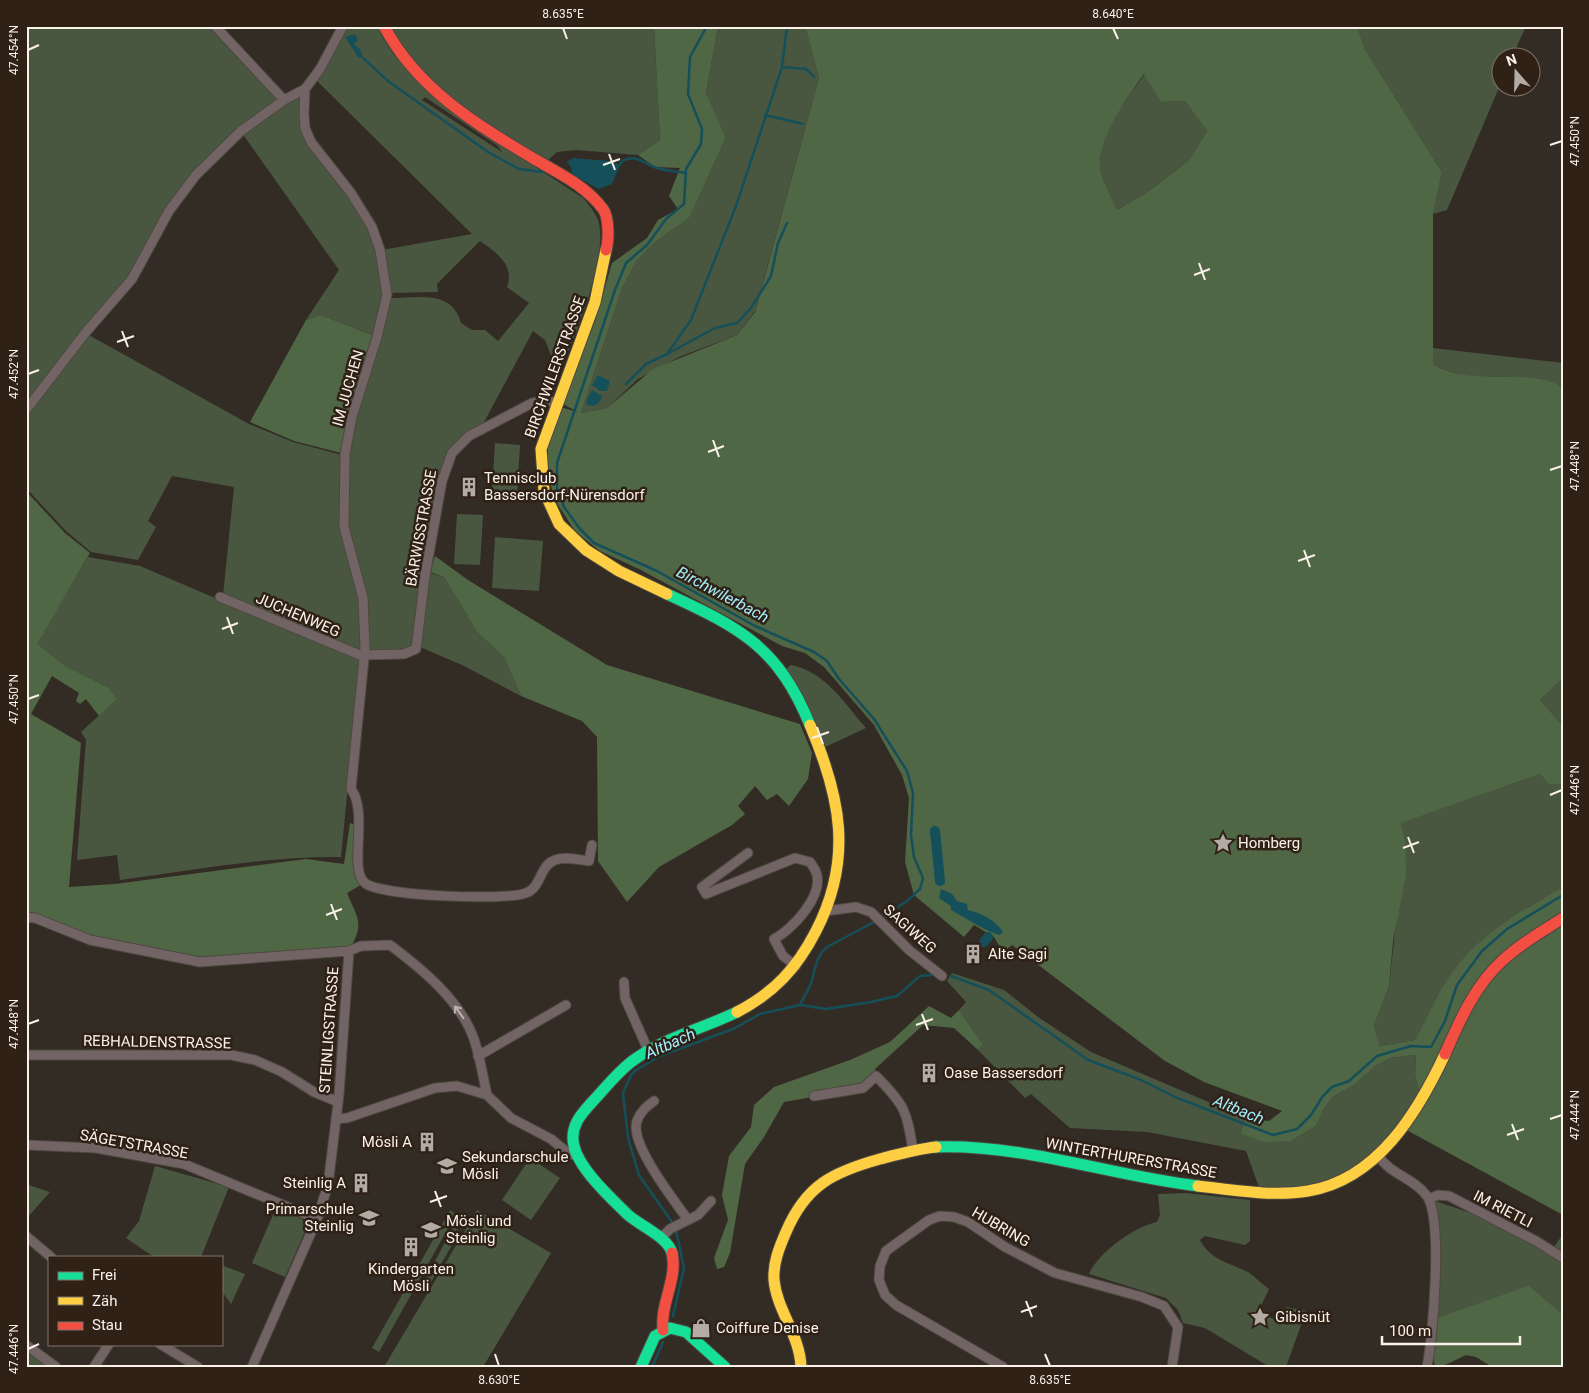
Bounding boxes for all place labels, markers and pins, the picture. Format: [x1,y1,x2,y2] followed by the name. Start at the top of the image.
[484,469,645,504] place label: Tennisclub Bassersdorf-Nürensdorf
[458,476,480,498] building icon: Tennisclub Bassersdorf-Nürensdorf
[1212,832,1234,854] place icon: Homberg
[1238,834,1300,852] place label: Homberg
[962,943,984,965] building icon: Alte Sagi
[988,945,1047,963] place label: Alte Sagi
[918,1062,940,1084] building icon: Oase Bassersdorf
[944,1064,1064,1082] place label: Oase Bassersdorf
[416,1131,438,1153] building icon: Mösli A
[362,1133,412,1151] place label: Mösli A
[462,1148,568,1183] place label: Sekundarschule Mösli
[436,1155,458,1177] school or university icon: Sekundarschule Mösli
[350,1172,372,1194] building icon: Steinlig A
[283,1174,346,1192] place label: Steinlig A
[266,1200,354,1235] place label: Primarschule Steinlig
[358,1207,380,1229] school or university icon: Primarschule Steinlig
[446,1212,511,1247] place label: Mösli und Steinlig
[420,1219,442,1241] school or university icon: Mösli und Steinlig
[400,1236,422,1258] building icon: Kindergarten Mösli
[368,1260,454,1295] place label: Kindergarten Mösli
[1249,1306,1271,1328] place icon: Gibisnüt
[1275,1308,1330,1326] place label: Gibisnüt
[690,1317,712,1339] shop icon: Coiffure Denise
[716,1319,819,1337] place label: Coiffure Denise

